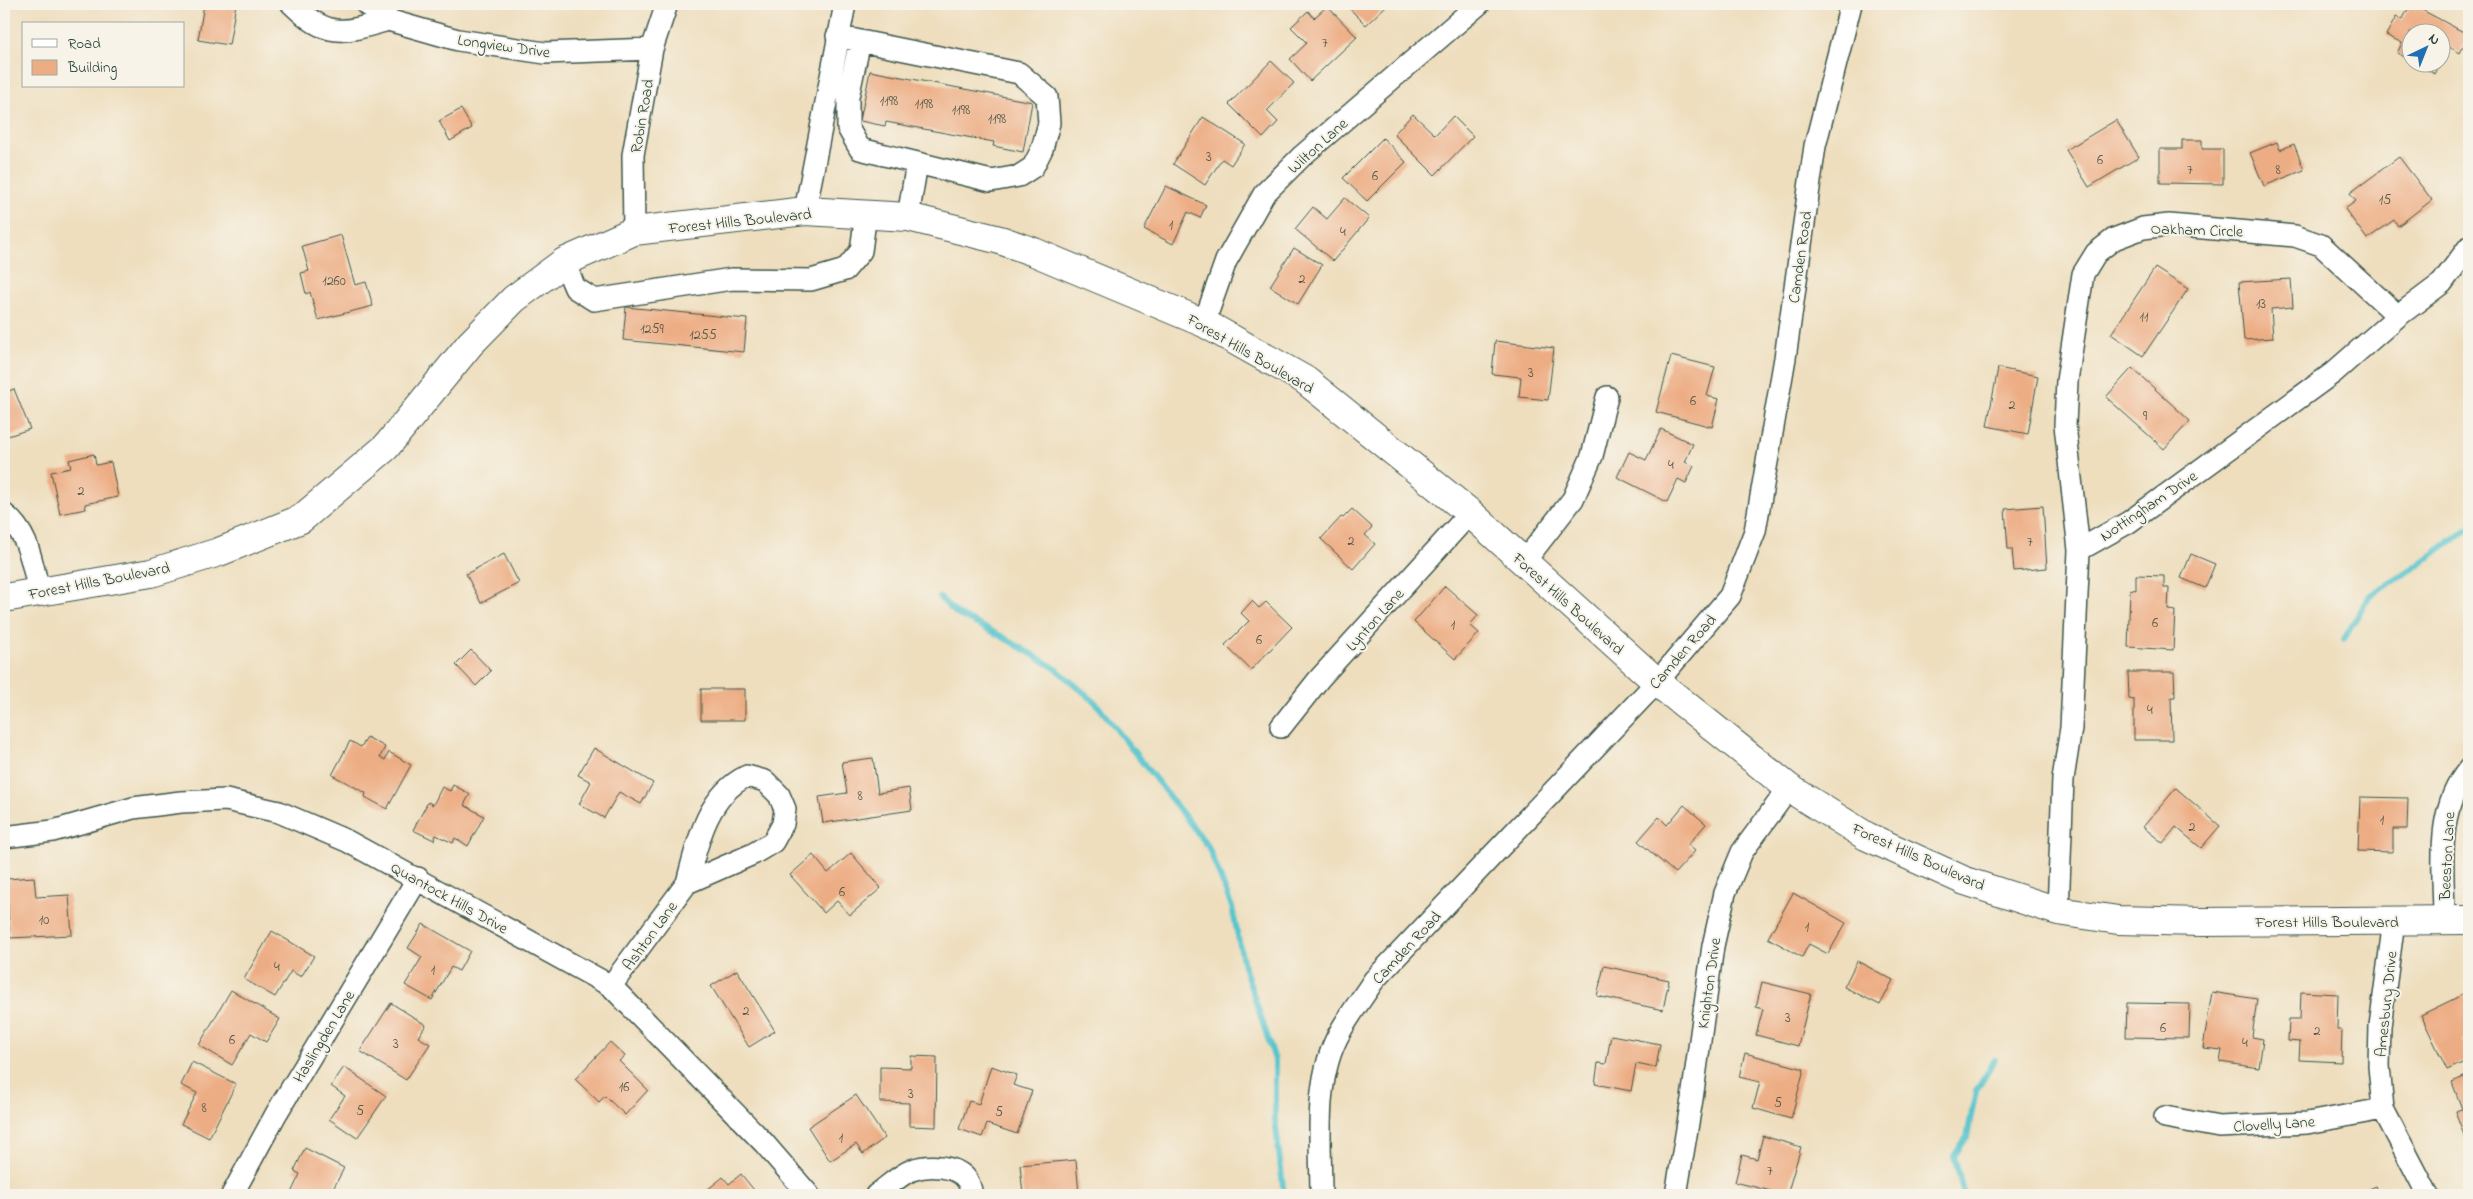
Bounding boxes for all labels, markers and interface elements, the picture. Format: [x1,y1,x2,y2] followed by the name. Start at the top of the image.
[22,22,185,88] legend
[2400,22,2450,72] north arrow
[456,29,552,65] street label: Longview Drive
[2423,29,2444,50] text: N
[68,33,101,55] text: Road
[1322,33,1328,54] house number: 7
[67,57,117,80] text: Building
[625,77,661,155] street label: Robin Road
[880,91,898,112] house number: 1198
[915,94,933,115] house number: 1198
[952,100,970,121] house number: 1198
[988,109,1006,130] house number: 1198
[1283,112,1354,180] street label: Wilton Lane
[1206,147,1212,168] house number: 3
[2097,150,2103,171] house number: 6
[2187,160,2193,181] house number: 7
[2275,160,2281,181] house number: 8
[1372,166,1378,187] house number: 6
[2379,190,2391,211] house number: 15
[667,203,813,242] street label: Forest Hills Boulevard
[1783,210,1819,305] street label: Camden Road
[1169,215,1174,236] house number: 1
[2150,217,2244,245] street label: Oakham Circle
[1340,222,1346,243] house number: 4
[1299,269,1306,290] house number: 2
[322,271,346,292] house number: 1260
[2256,294,2266,315] house number: 13
[2140,307,2149,328] house number: 11
[1181,308,1318,401] street label: Forest Hills Boulevard
[640,319,665,340] house number: 1259
[689,325,717,346] house number: 1255
[1528,363,1534,384] house number: 3
[1690,391,1696,412] house number: 6
[2009,395,2016,416] house number: 2
[2143,406,2148,427] house number: 9
[1668,455,1674,476] house number: 4
[2095,465,2203,548] street label: Nottingham Drive
[78,481,85,502] house number: 2
[1348,531,1355,552] house number: 2
[2027,532,2033,553] house number: 7
[1506,547,1629,661] street label: Forest Hills Boulevard
[26,557,172,608] street label: Forest Hills Boulevard
[1341,583,1411,657] street label: Lynton Lane
[1644,609,1723,695] street label: Camden Road
[2152,613,2158,634] house number: 6
[1451,615,1456,636] house number: 1
[1256,630,1262,651] house number: 6
[2147,700,2153,721] house number: 4
[857,786,863,807] house number: 8
[2380,810,2385,831] house number: 1
[2434,810,2462,902] street label: Beeston Lane
[1847,817,1989,898] street label: Forest Hills Boulevard
[2189,817,2196,838] house number: 2
[386,857,513,941] street label: Quantock Hills Drive
[839,882,845,903] house number: 6
[617,896,685,976] street label: Ashton Lane
[1367,906,1448,990] street label: Camden Road
[39,910,49,931] house number: 10
[2254,911,2399,935] street label: Forest Hills Boulevard
[1805,917,1810,938] house number: 1
[1692,935,1728,1030] street label: Knighton Drive
[2369,949,2405,1058] street label: Amesbury Drive
[274,957,280,978] house number: 4
[431,960,436,981] house number: 1
[288,985,362,1088] street label: Haslingden Lane
[743,1001,750,1022] house number: 2
[1785,1008,1791,1029] house number: 3
[2160,1018,2166,1039] house number: 6
[2314,1021,2321,1042] house number: 2
[229,1030,235,1051] house number: 6
[2242,1033,2248,1054] house number: 4
[393,1034,399,1055] house number: 3
[619,1077,629,1098] house number: 16
[908,1084,914,1105] house number: 3
[1774,1093,1782,1114] house number: 5
[201,1098,207,1119] house number: 8
[356,1101,364,1122] house number: 5
[995,1102,1003,1123] house number: 5
[2233,1110,2316,1140] street label: Clovelly Lane
[839,1128,844,1149] house number: 1
[1767,1161,1773,1182] house number: 7

